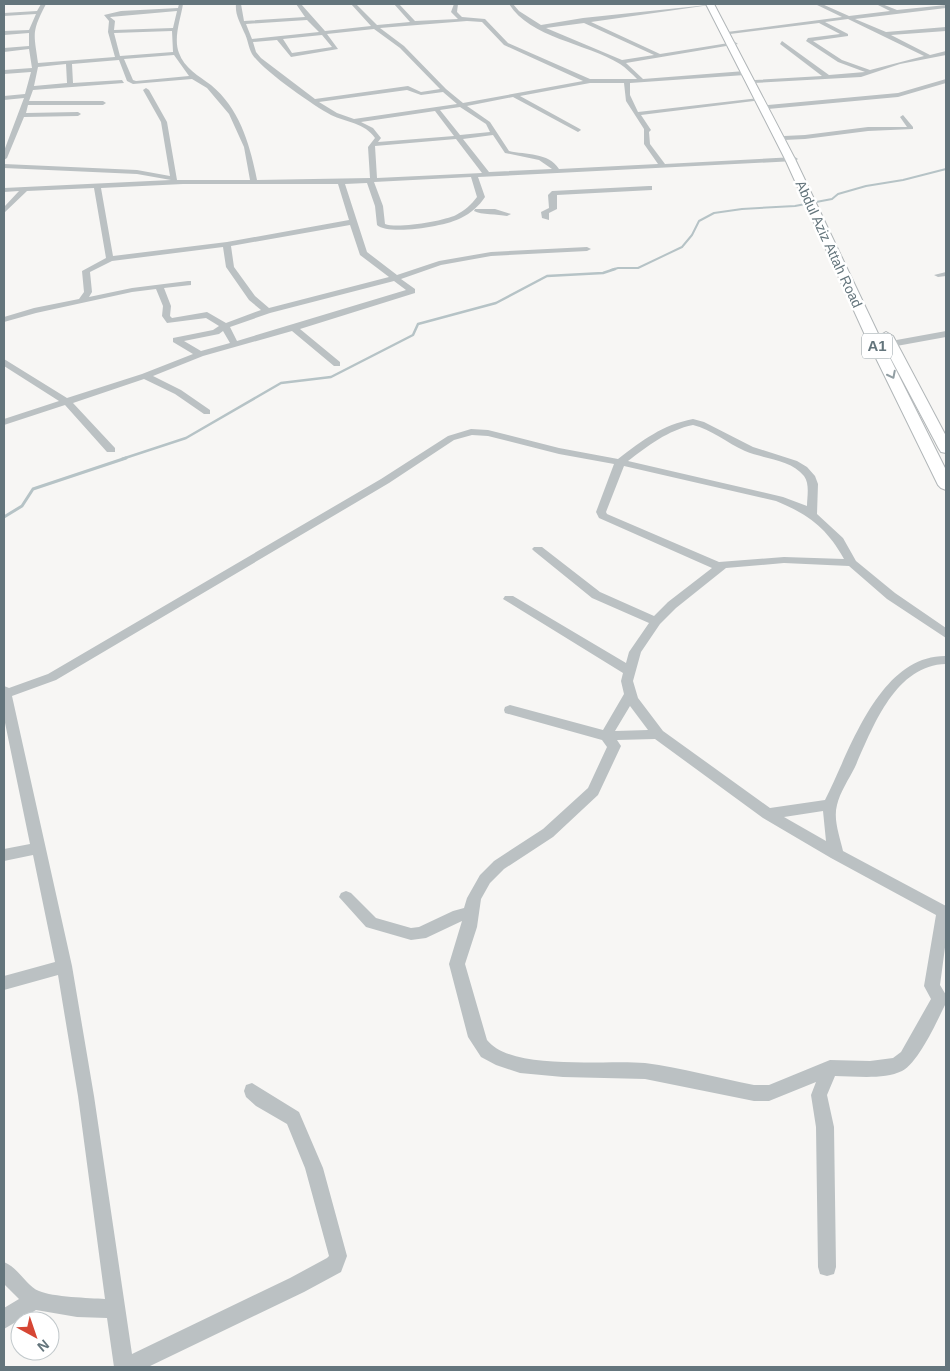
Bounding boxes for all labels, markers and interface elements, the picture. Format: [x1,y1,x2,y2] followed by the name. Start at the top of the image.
[792,178,866,310] street label: Abdul Aziz Attah Road
[862,334,892,358] road number: A1
[885,370,895,379] one-way arrow
[10,1311,60,1361] north arrow
[34,1337,52,1355] text: N

